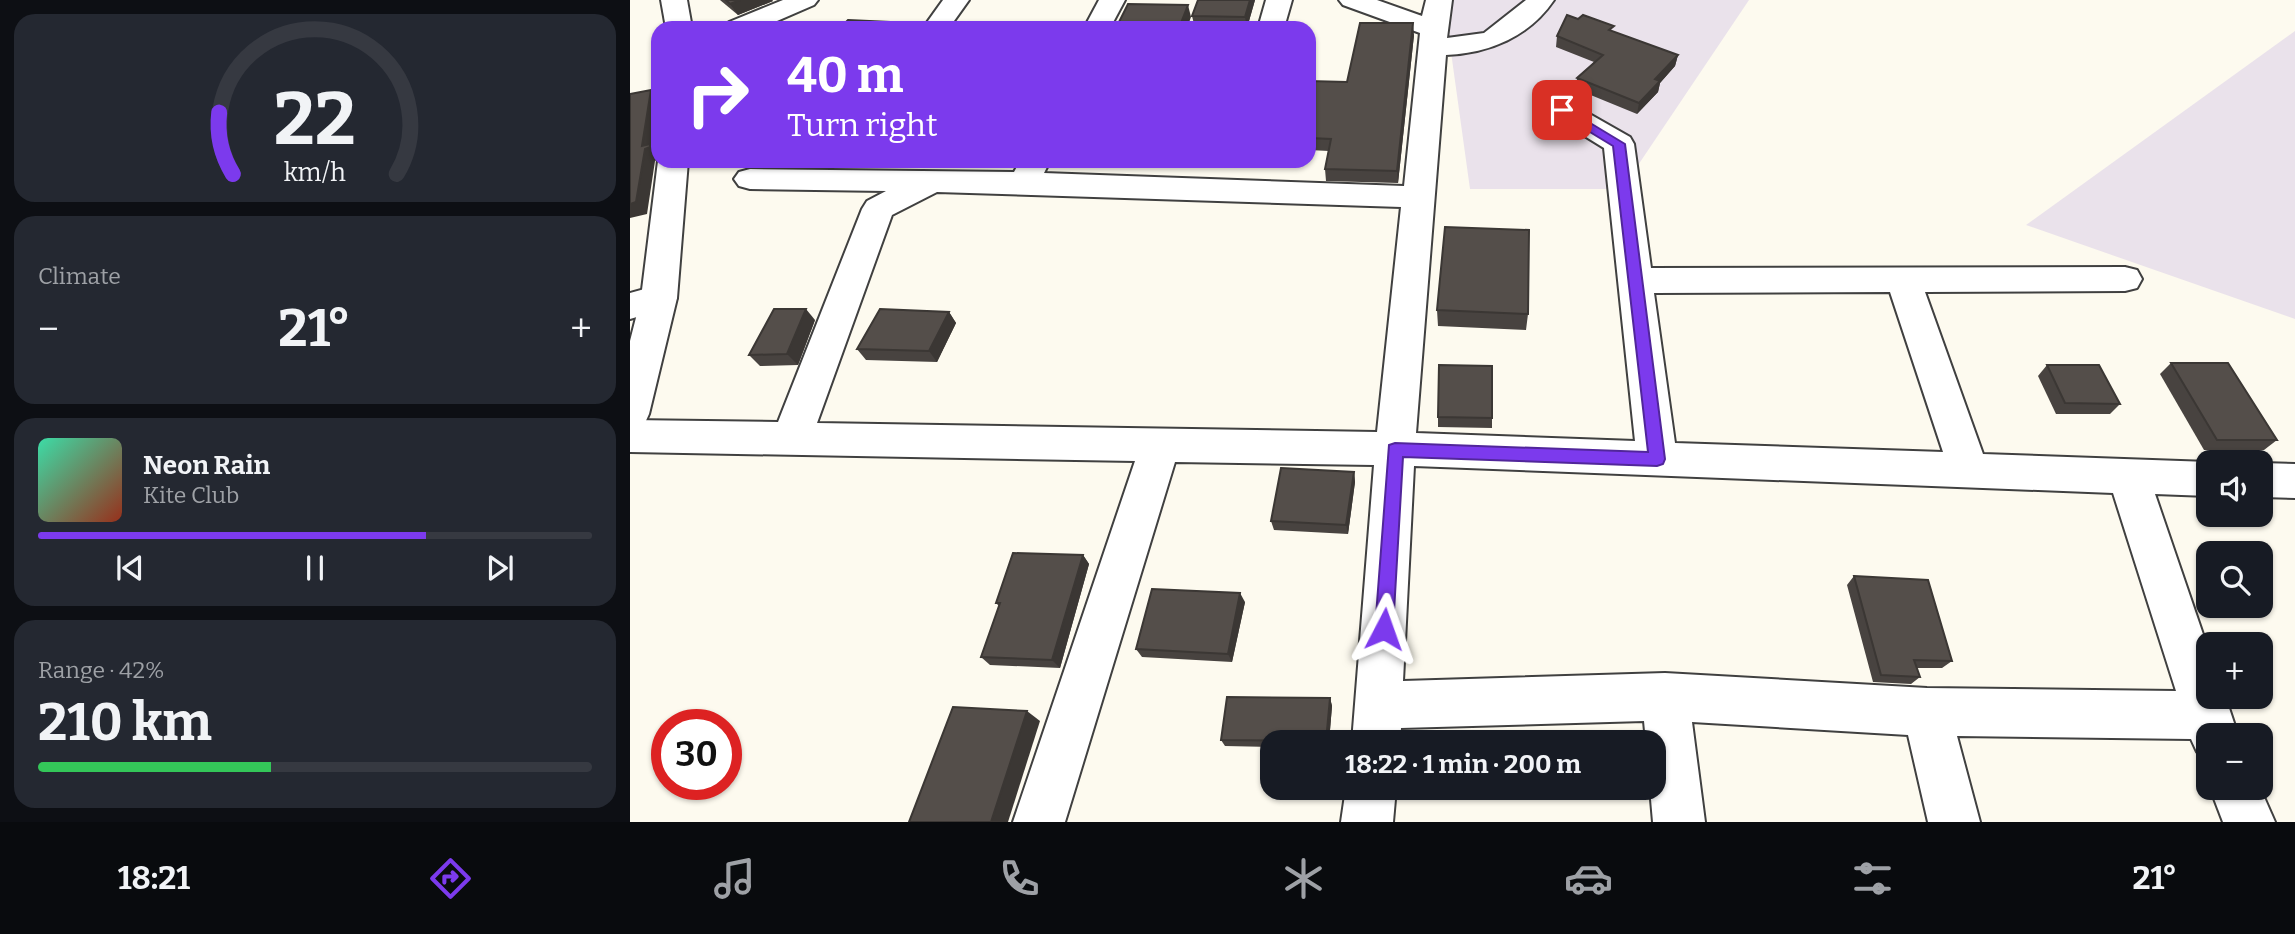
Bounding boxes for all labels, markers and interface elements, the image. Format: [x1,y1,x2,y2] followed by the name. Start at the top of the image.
[787,46,904,105] text: 40 m
[672,49,763,140] icon: right
[274,76,356,163] text: 22
[1532,80,1592,140] pin
[1543,91,1581,129] icon: arrive
[787,106,938,144] text: Turn right
[284,158,346,188] text: km/h
[38,262,121,290] text: Climate
[278,297,351,360] text: 21°
[38,306,59,352] text: −
[570,306,592,352] text: +
[143,450,270,481] text: Neon Rain
[2196,450,2273,800] map controls
[2196,450,2273,527] button: sound
[143,481,239,509] text: Kite Club
[2196,541,2273,618] button: search
[111,549,149,587] icon: previous
[296,549,334,587] icon: pause
[481,549,519,587] icon: next
[1347,592,1421,666] position arrow
[2196,632,2273,709] button: +
[38,656,164,684] text: Range · 42%
[38,691,212,754] text: 210 km
[651,709,742,800] speed limit sign: 30
[2196,723,2273,800] button: −
[1345,749,1581,780] text: 18:22 · 1 min · 200 m
[426,854,475,903] icon: directions
[710,854,759,903] icon: music
[995,854,1044,903] icon: phone
[1279,854,1328,903] icon: climate
[1564,854,1613,903] icon: car
[1848,854,1897,903] icon: filters
[118,859,190,897] text: 18:21
[2133,859,2177,897] text: 21°

